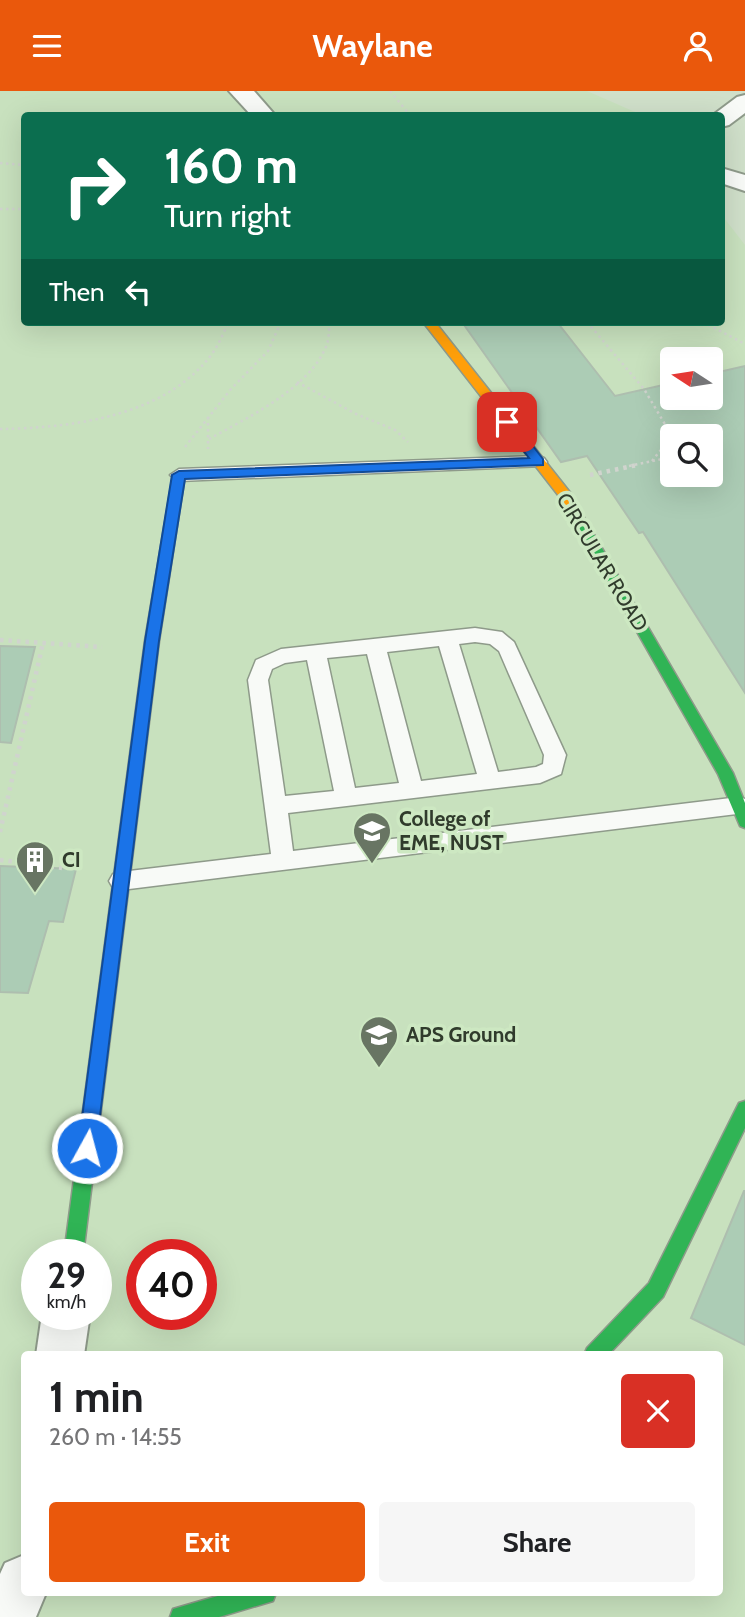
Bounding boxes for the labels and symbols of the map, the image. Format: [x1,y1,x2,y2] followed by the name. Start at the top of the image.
[660,347,723,409] north arrow
[477,392,537,452] pin
[551,488,654,635] street label: CIRCULAR ROAD
[399,806,504,855] place label: College of EME, NUST
[351,810,393,865] school or university icon: College of EME, NUST
[14,839,56,894] building icon: CI
[62,847,81,872] place label: CI
[358,1014,400,1069] school or university icon: APS Ground
[406,1022,516,1047] place label: APS Ground
[50,1111,124,1185] position arrow
[126,1239,217,1330] speed limit sign: 40

